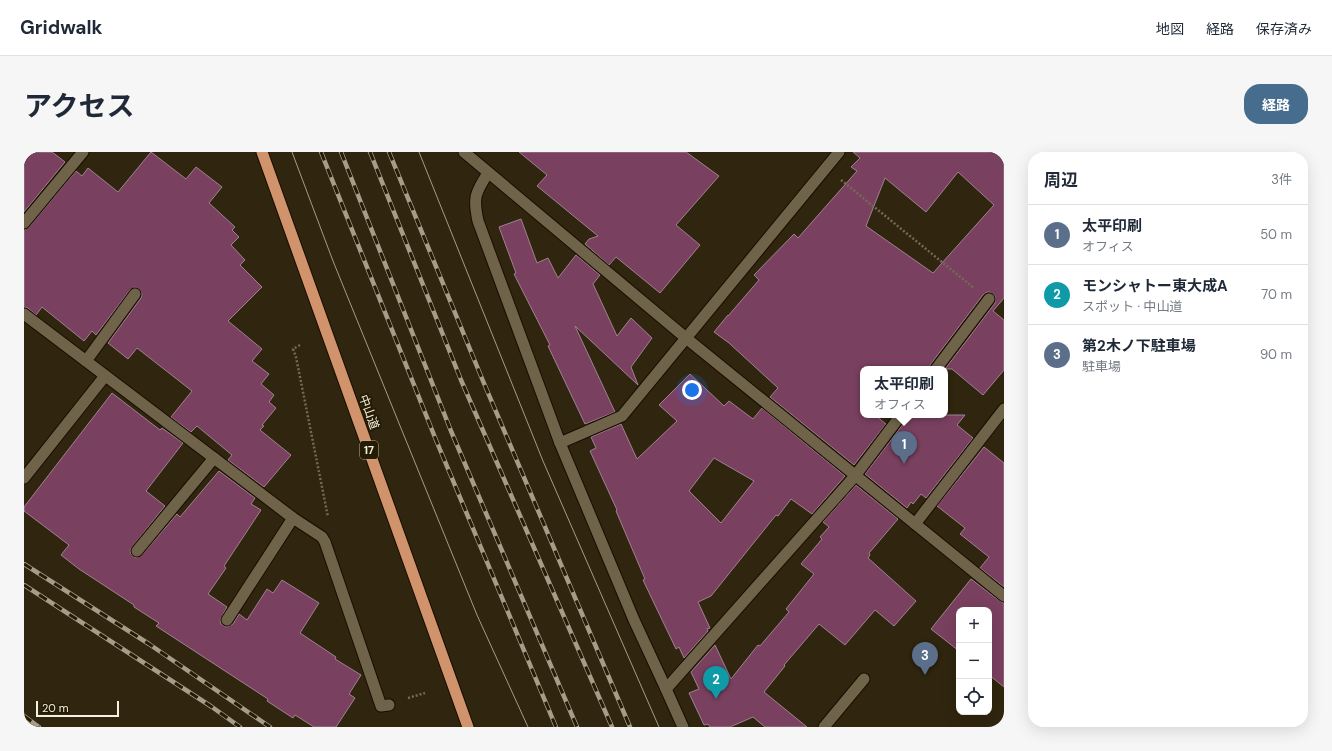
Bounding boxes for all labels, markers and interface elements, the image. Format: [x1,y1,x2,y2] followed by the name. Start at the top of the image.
[20,15,102,40] text: Gridwalk
[1156,20,1184,38] text: 地図
[1206,20,1234,38] text: 経路
[1256,20,1312,38] text: 保存済み
[1244,84,1308,124] button: 経路
[24,88,135,125] text: アクセス
[1044,169,1078,191] text: 周辺
[1271,171,1292,188] text: 3件
[1082,216,1142,236] text: 太平印刷
[1055,226,1059,243] text: 1
[1260,226,1292,243] text: 50 m
[1082,238,1134,255] text: オフィス
[1082,276,1228,296] text: モンシャトー東大成A
[1053,286,1061,303] text: 2
[1261,286,1292,303] text: 70 m
[1082,298,1183,315] text: スポット · 中山道
[1082,336,1196,356] text: 第2木ノ下駐車場
[1053,346,1061,363] text: 3
[1260,346,1292,363] text: 90 m
[1082,358,1121,375] text: 駐車場
[860,366,948,418] popup
[874,374,934,394] text: 太平印刷
[682,380,702,400] your location
[355,392,383,432] street label: 中山道
[874,396,926,413] text: オフィス
[891,431,917,464] pin: 1
[360,441,378,459] road number: 17
[956,607,992,715] map controls
[956,607,992,643] button: +
[912,642,938,675] pin: 3
[956,643,992,679] button: −
[703,666,729,699] pin: 2
[956,679,992,715] button: locate
[36,699,119,718] scale bar
[42,701,68,715] text: 20 m

